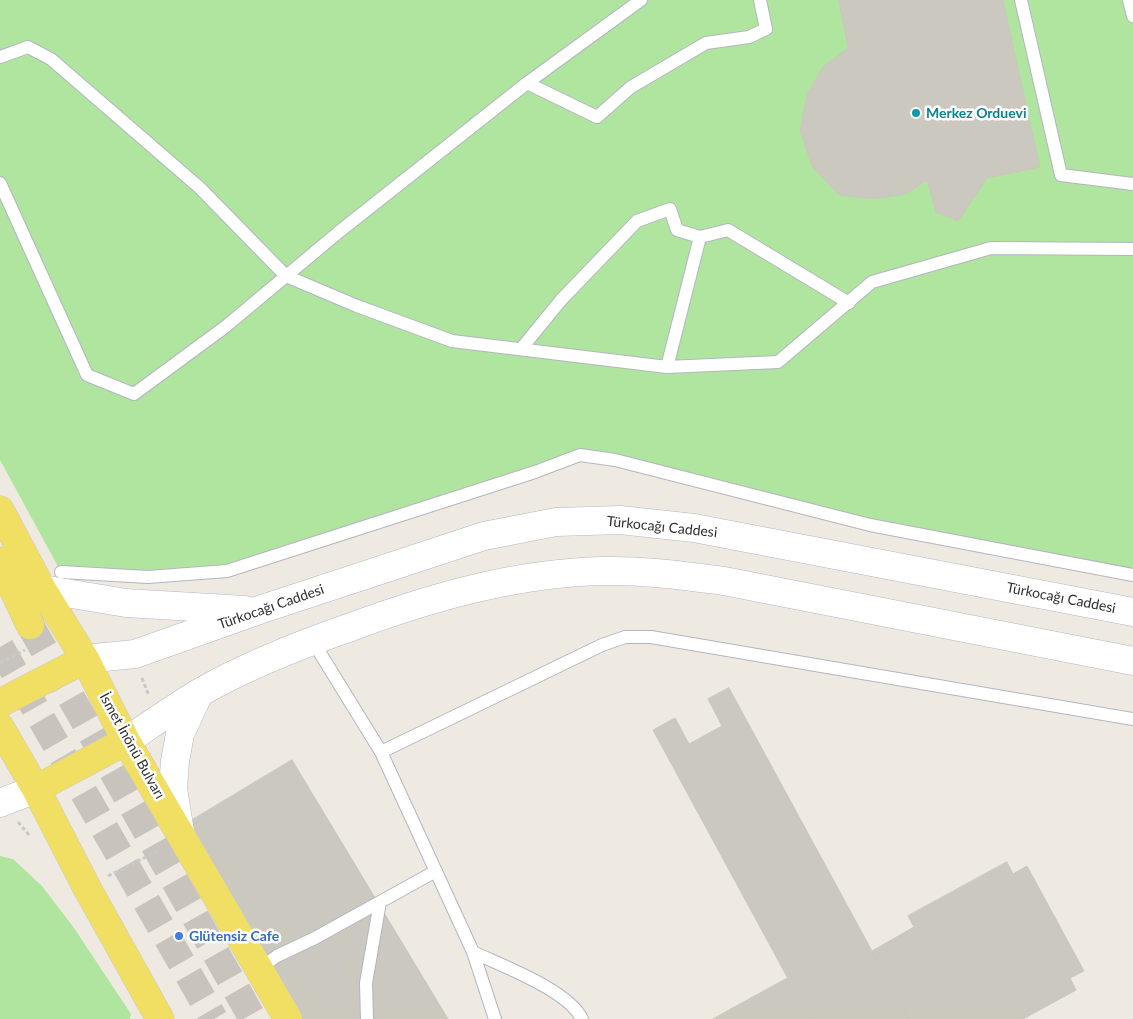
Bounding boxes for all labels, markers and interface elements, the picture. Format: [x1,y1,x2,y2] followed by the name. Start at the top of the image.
[926,105,1026,121] place label: Merkez Orduevi
[910,107,922,119] marker: Merkez Orduevi
[606,513,718,541] street label: Türkocağı Caddesi
[1005,579,1117,617] street label: Türkocağı Caddesi
[216,581,326,633] street label: Türkocağı Caddesi
[96,690,168,802] street label: İsmet İnönü Bulvarı
[189,928,279,944] place label: Glütensiz Cafe
[173,930,185,942] marker: Glütensiz Cafe

